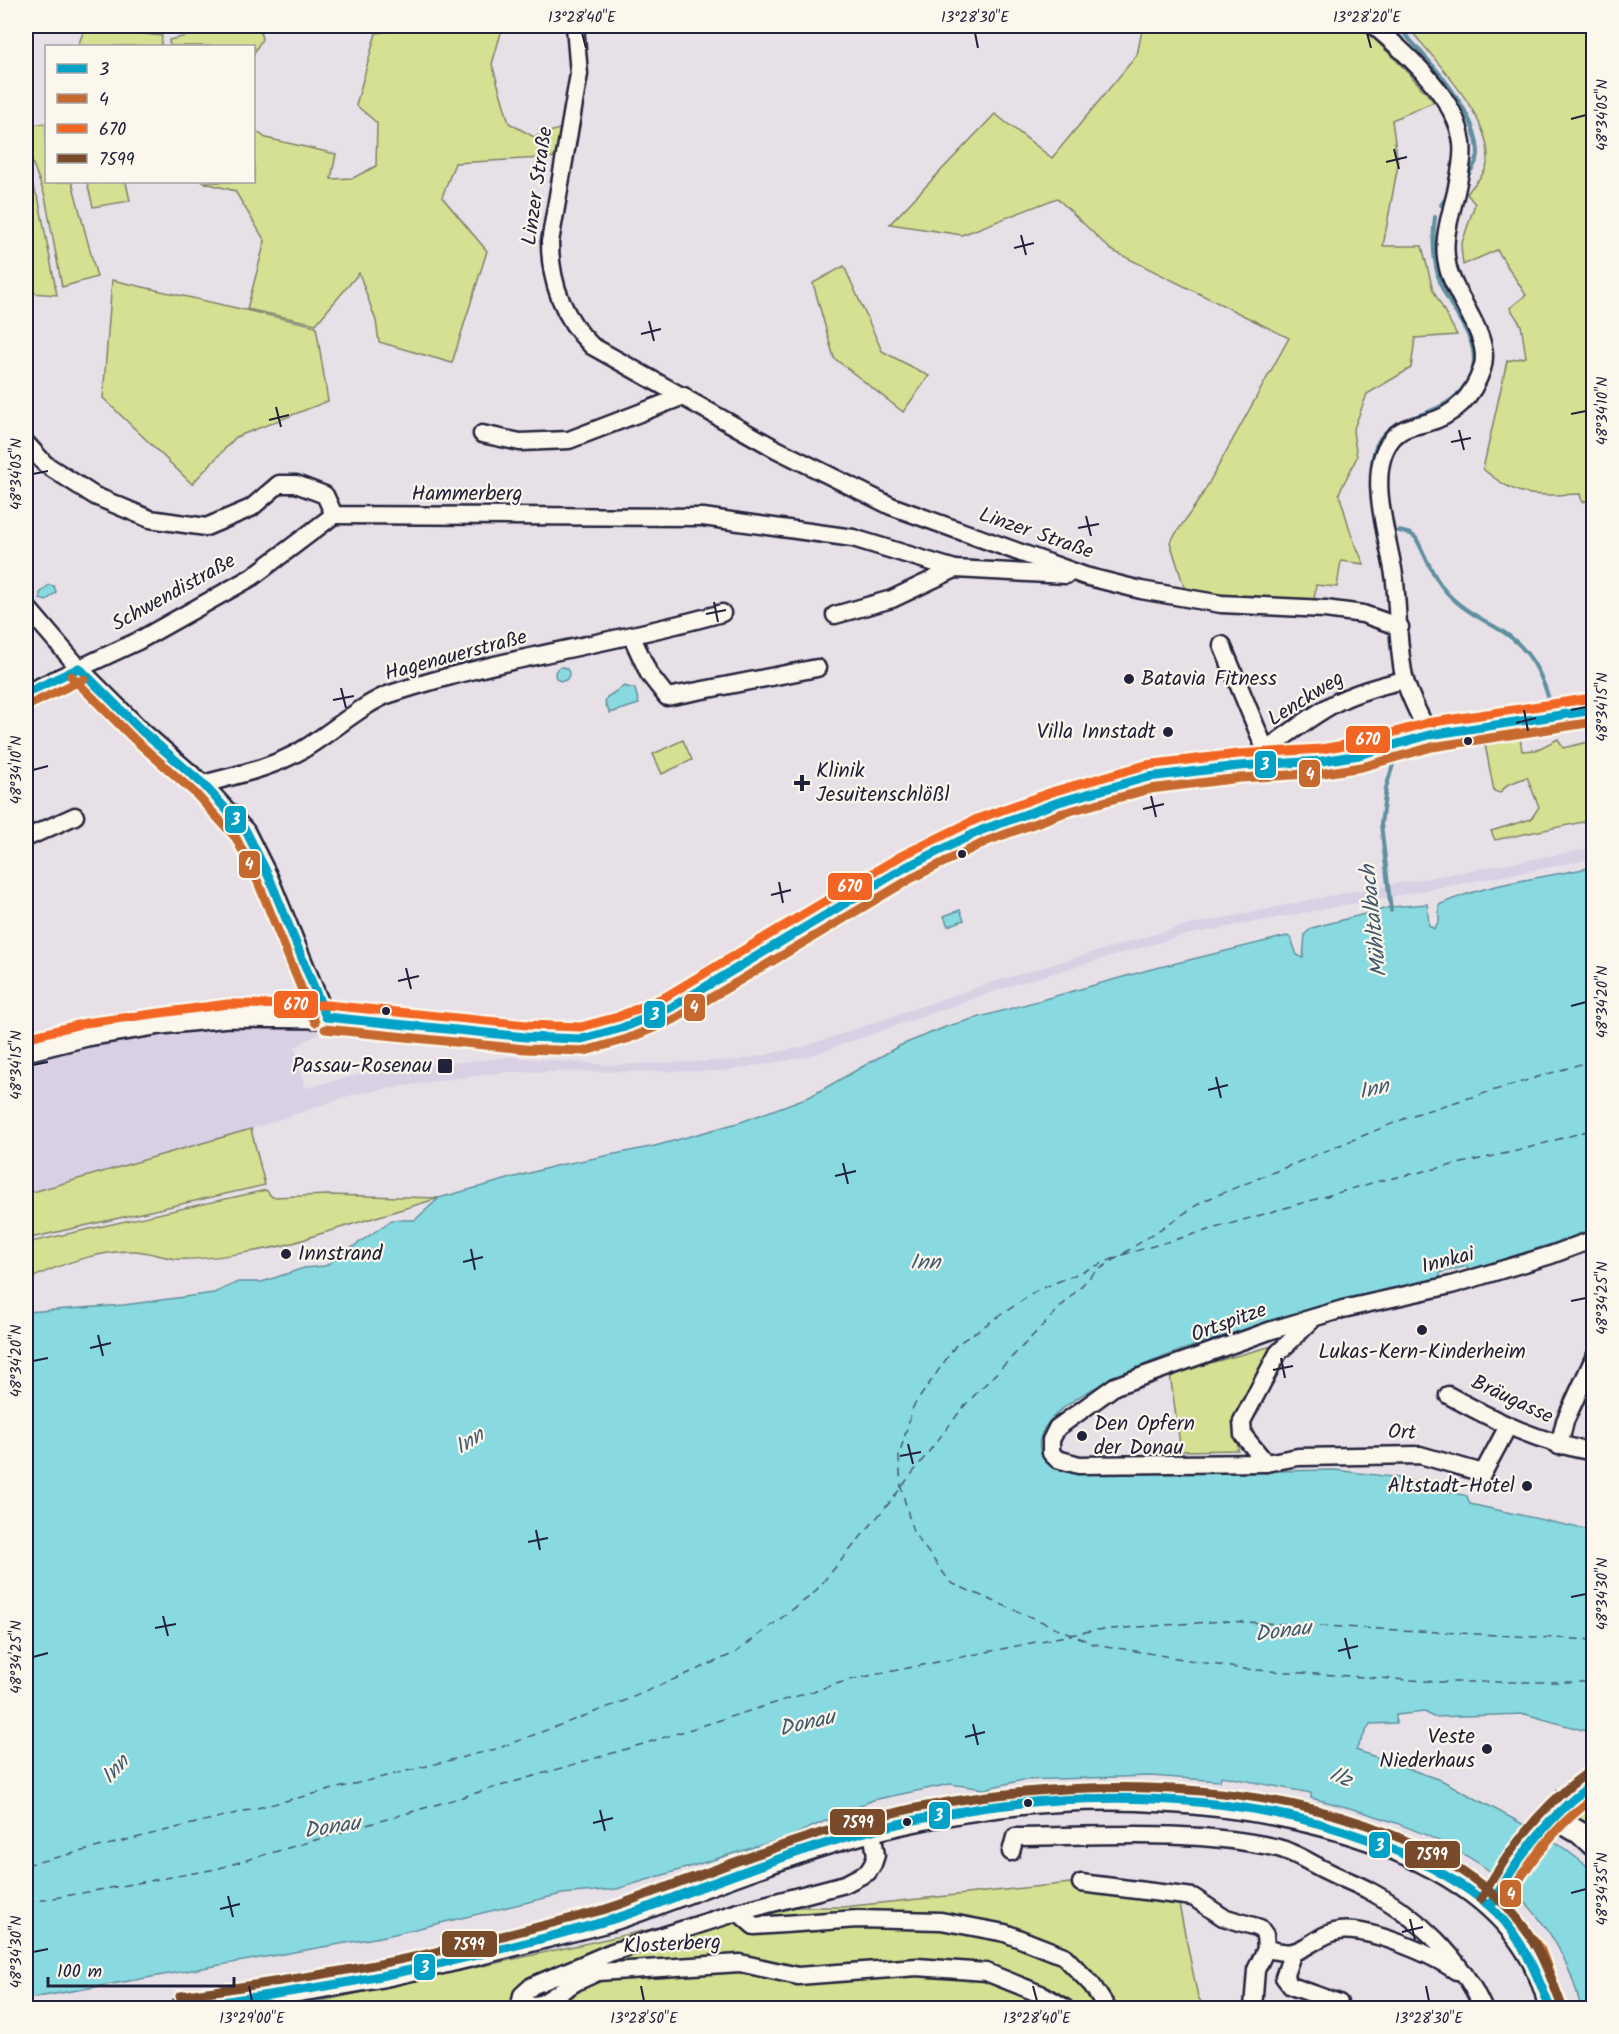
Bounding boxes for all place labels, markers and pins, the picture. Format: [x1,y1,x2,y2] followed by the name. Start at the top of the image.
[1141,663,1277,696] place label: Batavia Fitness
[1122,672,1136,686] marker: Batavia Fitness
[1037,716,1157,749] place label: Villa Innstadt
[1161,725,1175,739] marker: Villa Innstadt
[1462,735,1474,747] unlabelled marker
[816,755,950,812] place label: Klinik Jesuitenschlößl
[793,774,811,792] marker: Klinik Jesuitenschlößl
[956,848,968,860] unlabelled marker
[380,1005,392,1017] unlabelled marker
[292,1050,432,1083] place label: Passau-Rosenau
[436,1057,454,1075] marker: Passau-Rosenau
[298,1238,383,1271] place label: Innstrand
[279,1247,293,1261] marker: Innstrand
[1415,1323,1429,1337] marker: Lukas-Kern-Kinderheim
[1318,1336,1526,1369] place label: Lukas-Kern-Kinderheim
[1094,1408,1195,1465] place label: Den Opfern der Donau
[1075,1429,1089,1443] marker: Den Opfern der Donau
[1387,1470,1515,1503] place label: Altstadt-Hotel
[1520,1479,1534,1493] marker: Altstadt-Hotel
[1379,1721,1476,1778] place label: Veste Niederhaus
[1480,1742,1494,1756] marker: Veste Niederhaus
[1022,1797,1034,1809] unlabelled marker
[901,1816,913,1828] unlabelled marker

